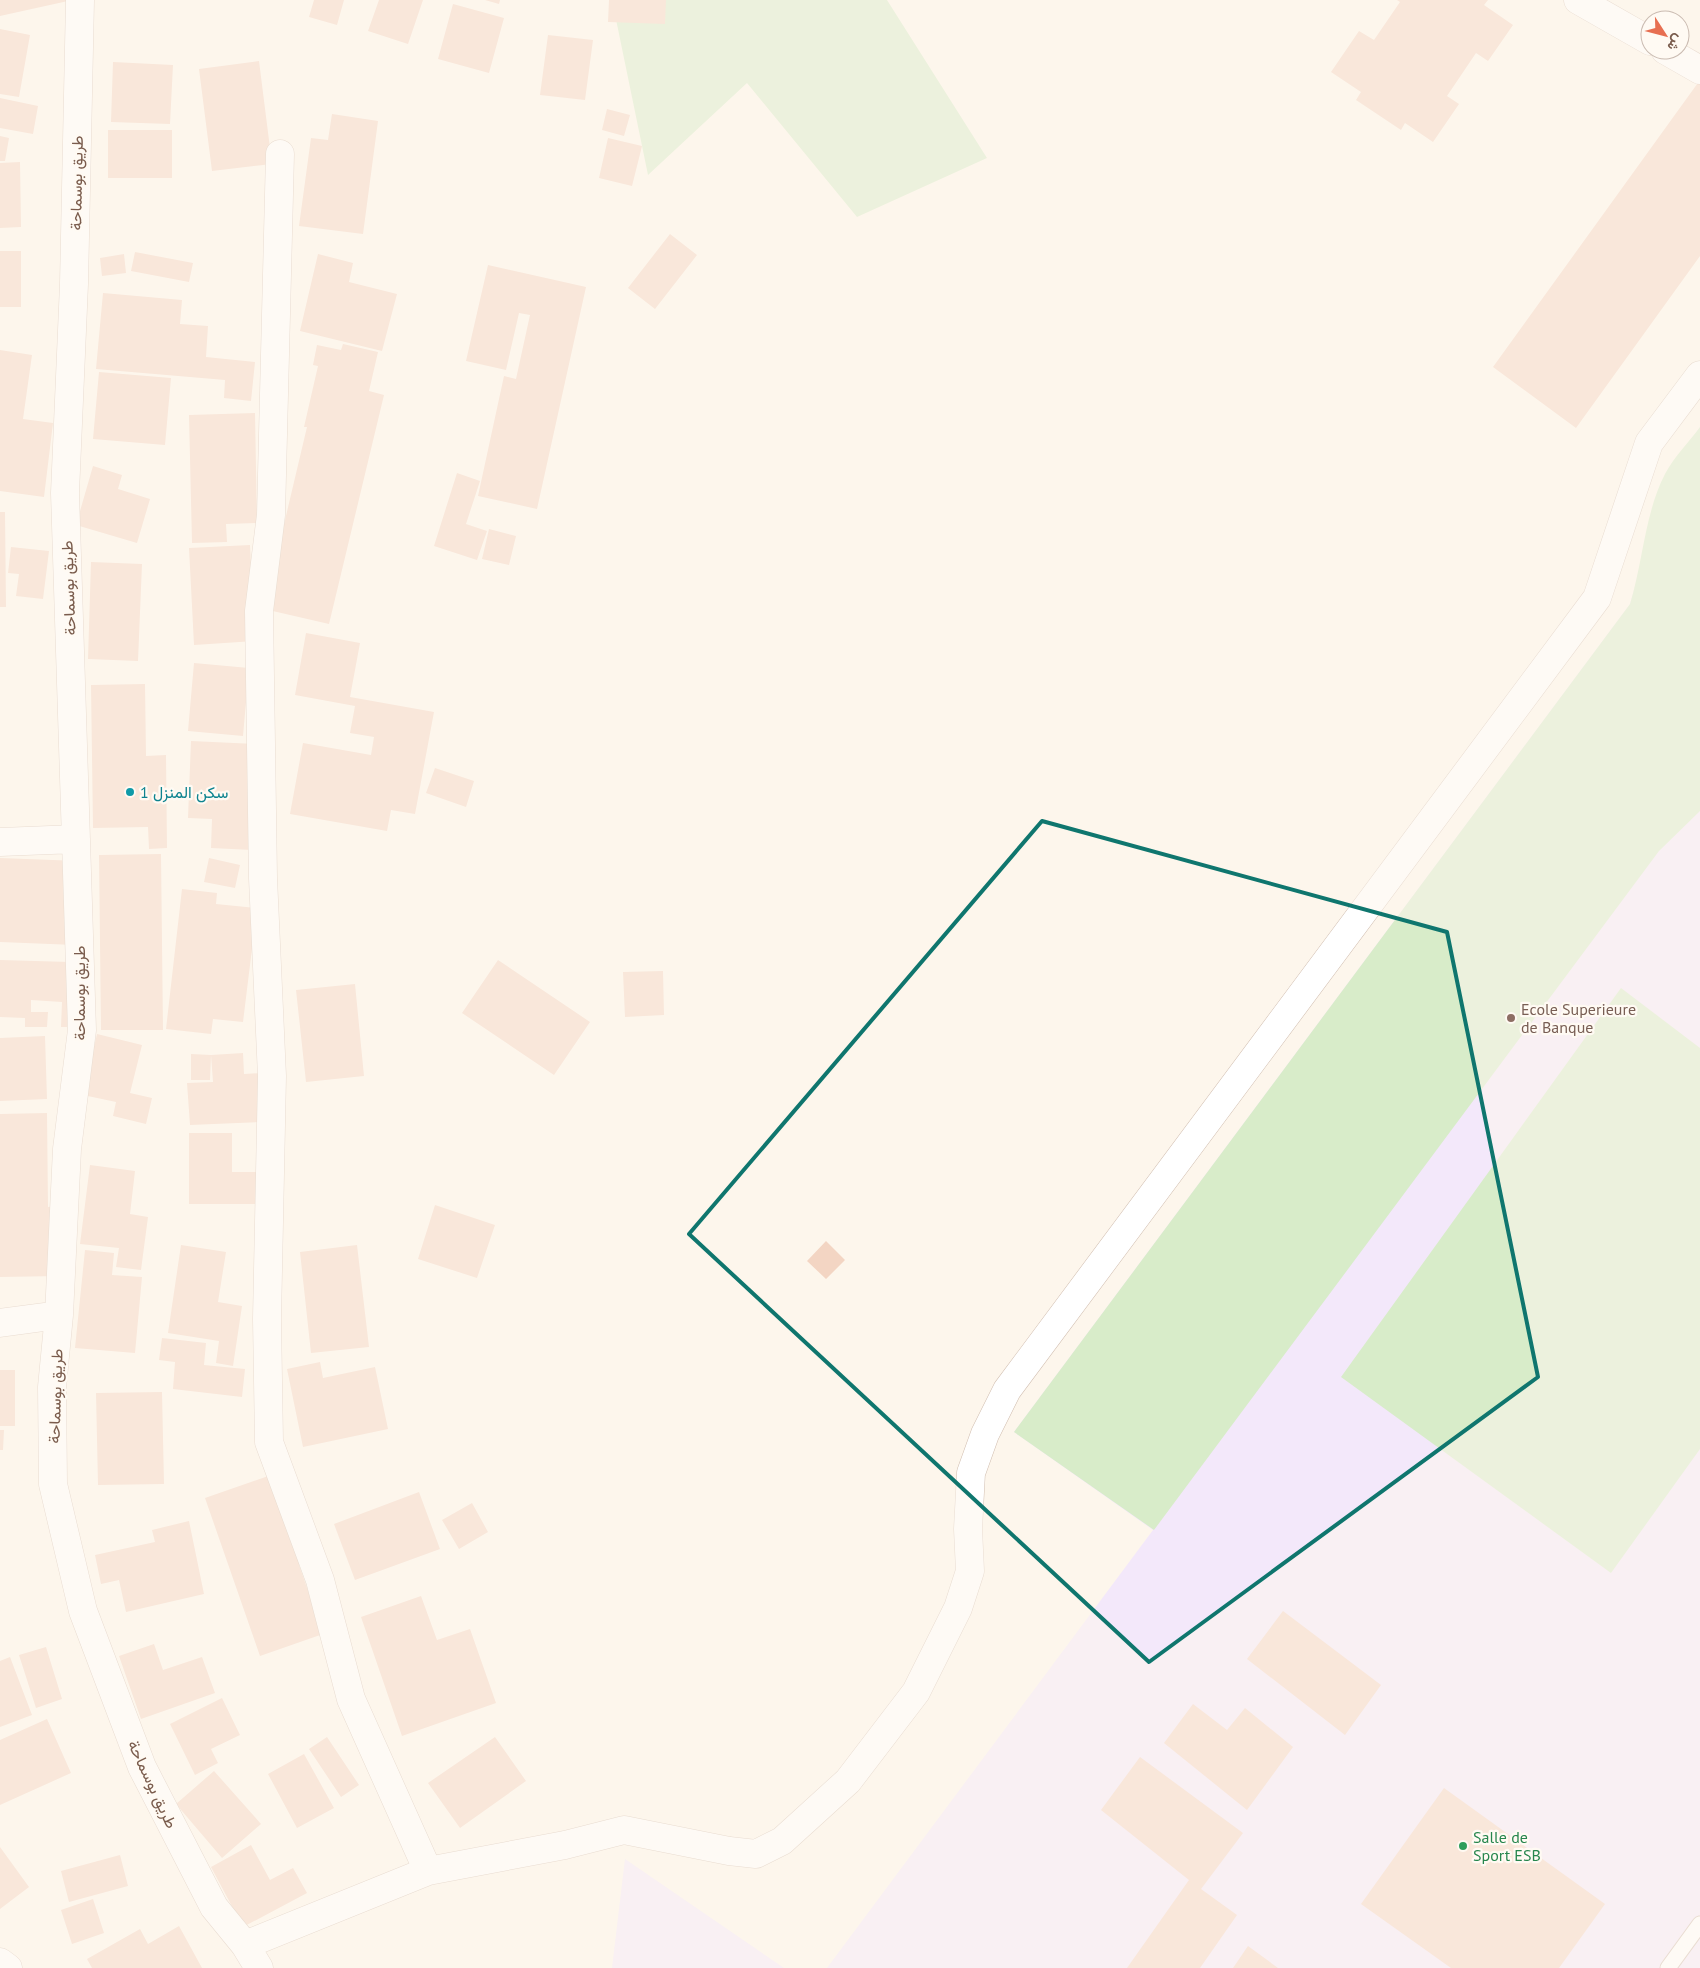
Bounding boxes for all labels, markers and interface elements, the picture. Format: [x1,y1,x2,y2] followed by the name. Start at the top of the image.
[1640,10,1690,60] north arrow
[1663,31,1688,55] text: ش
[65,135,88,231] street label: طريق بوسماحة
[56,540,81,636] street label: طريق بوسماحة
[140,782,228,803] place label: سكن المنزل 1
[124,786,136,798] marker: سكن المنزل 1
[69,945,90,1041] street label: طريق بوسماحة
[1521,999,1636,1037] place label: Ecole Superieure de Banque
[1505,1012,1517,1024] marker: Ecole Superieure de Banque
[43,1348,68,1444] street label: طريق بوسماحة
[123,1737,182,1832] street label: طريق بوسماحة
[1473,1827,1541,1865] place label: Salle de Sport ESB
[1457,1840,1469,1852] marker: Salle de Sport ESB

